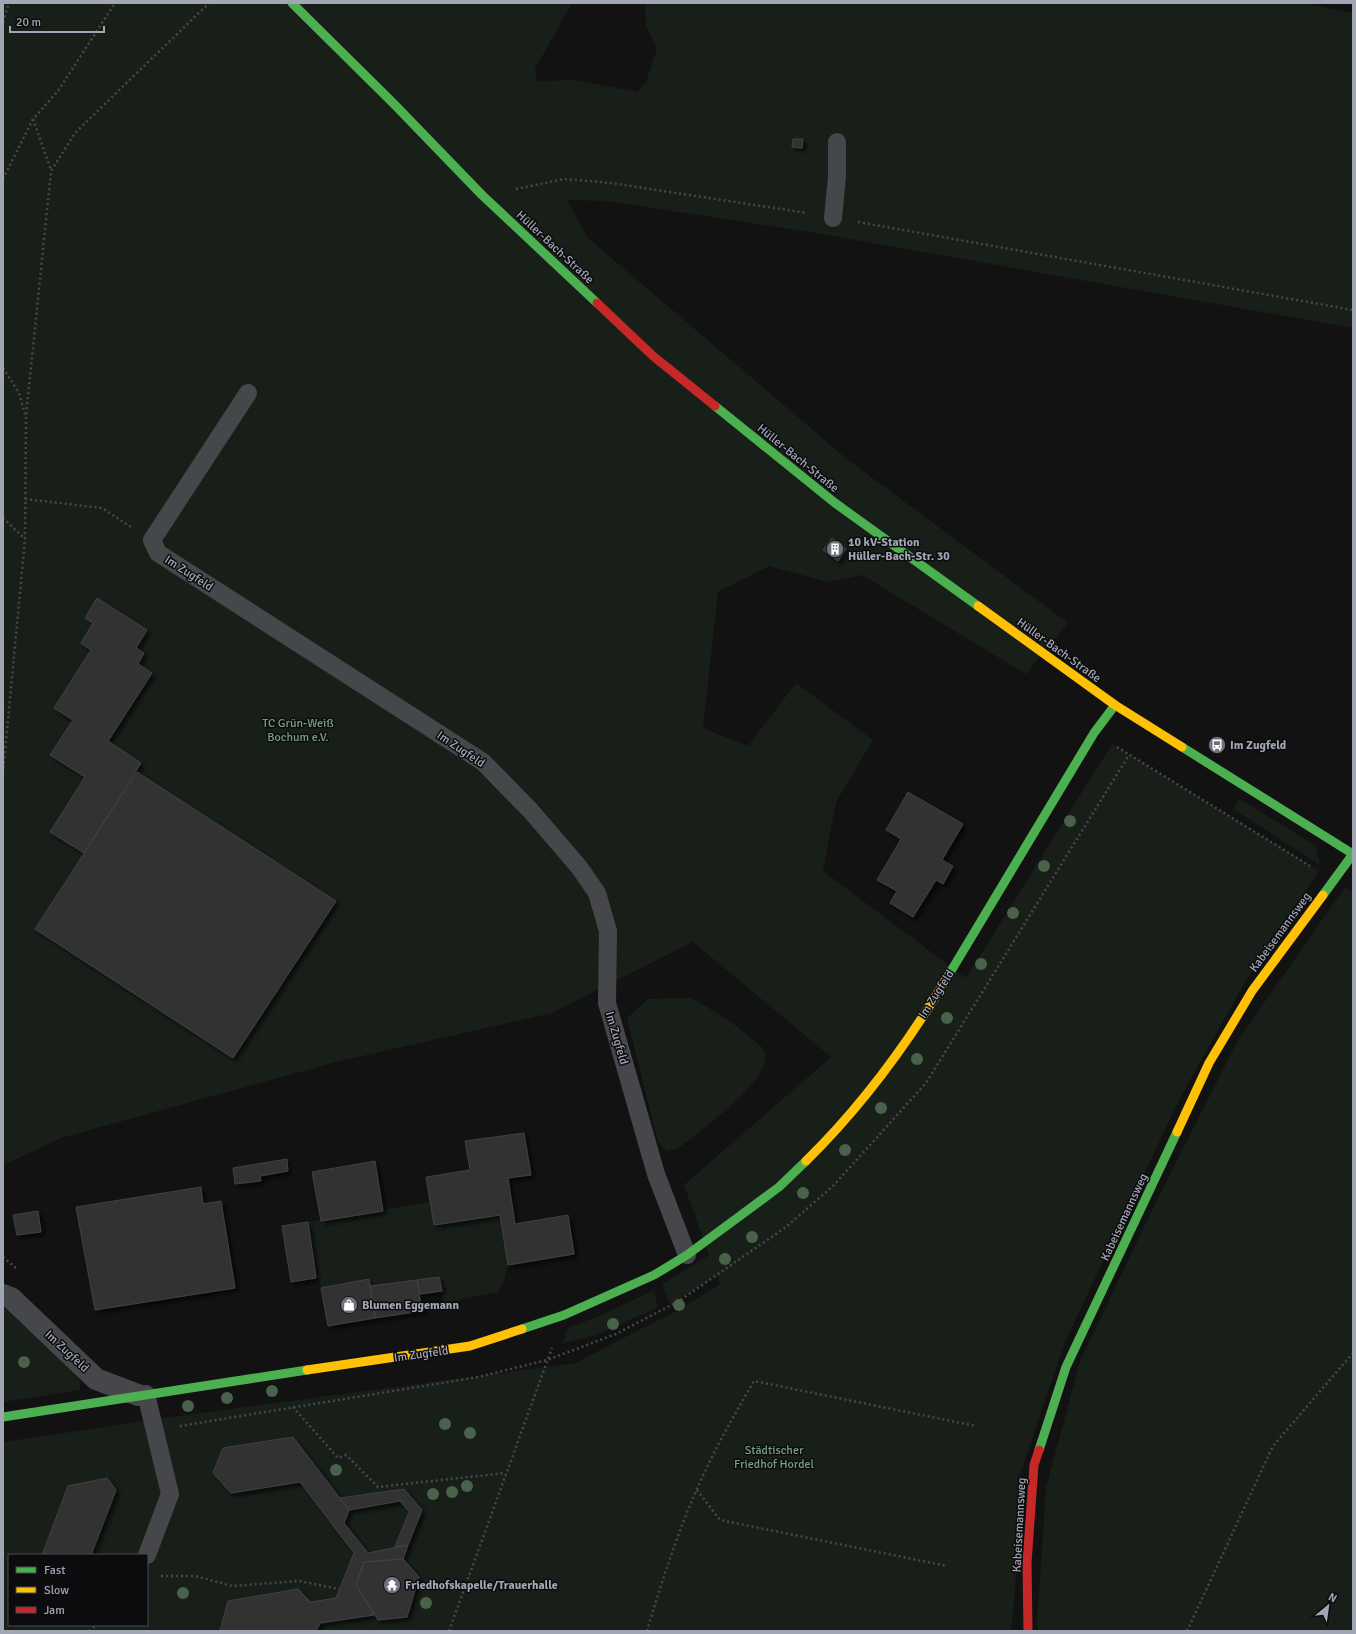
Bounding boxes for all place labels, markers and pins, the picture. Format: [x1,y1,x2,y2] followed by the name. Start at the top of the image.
[848,535,950,564] place label: 10 kV-Station Hüller-Bach-Str. 30
[825,539,845,559] building icon: 10 kV-Station Hüller-Bach-Str. 30
[1207,735,1227,755] bus stop icon: Im Zugfeld
[1230,738,1287,753] place label: Im Zugfeld
[339,1295,359,1315] shop icon: Blumen Eggemann
[362,1298,459,1313] place label: Blumen Eggemann
[382,1575,402,1595] temple icon: Friedhofskapelle/Trauerhalle
[405,1578,558,1593] place label: Friedhofskapelle/Trauerhalle

